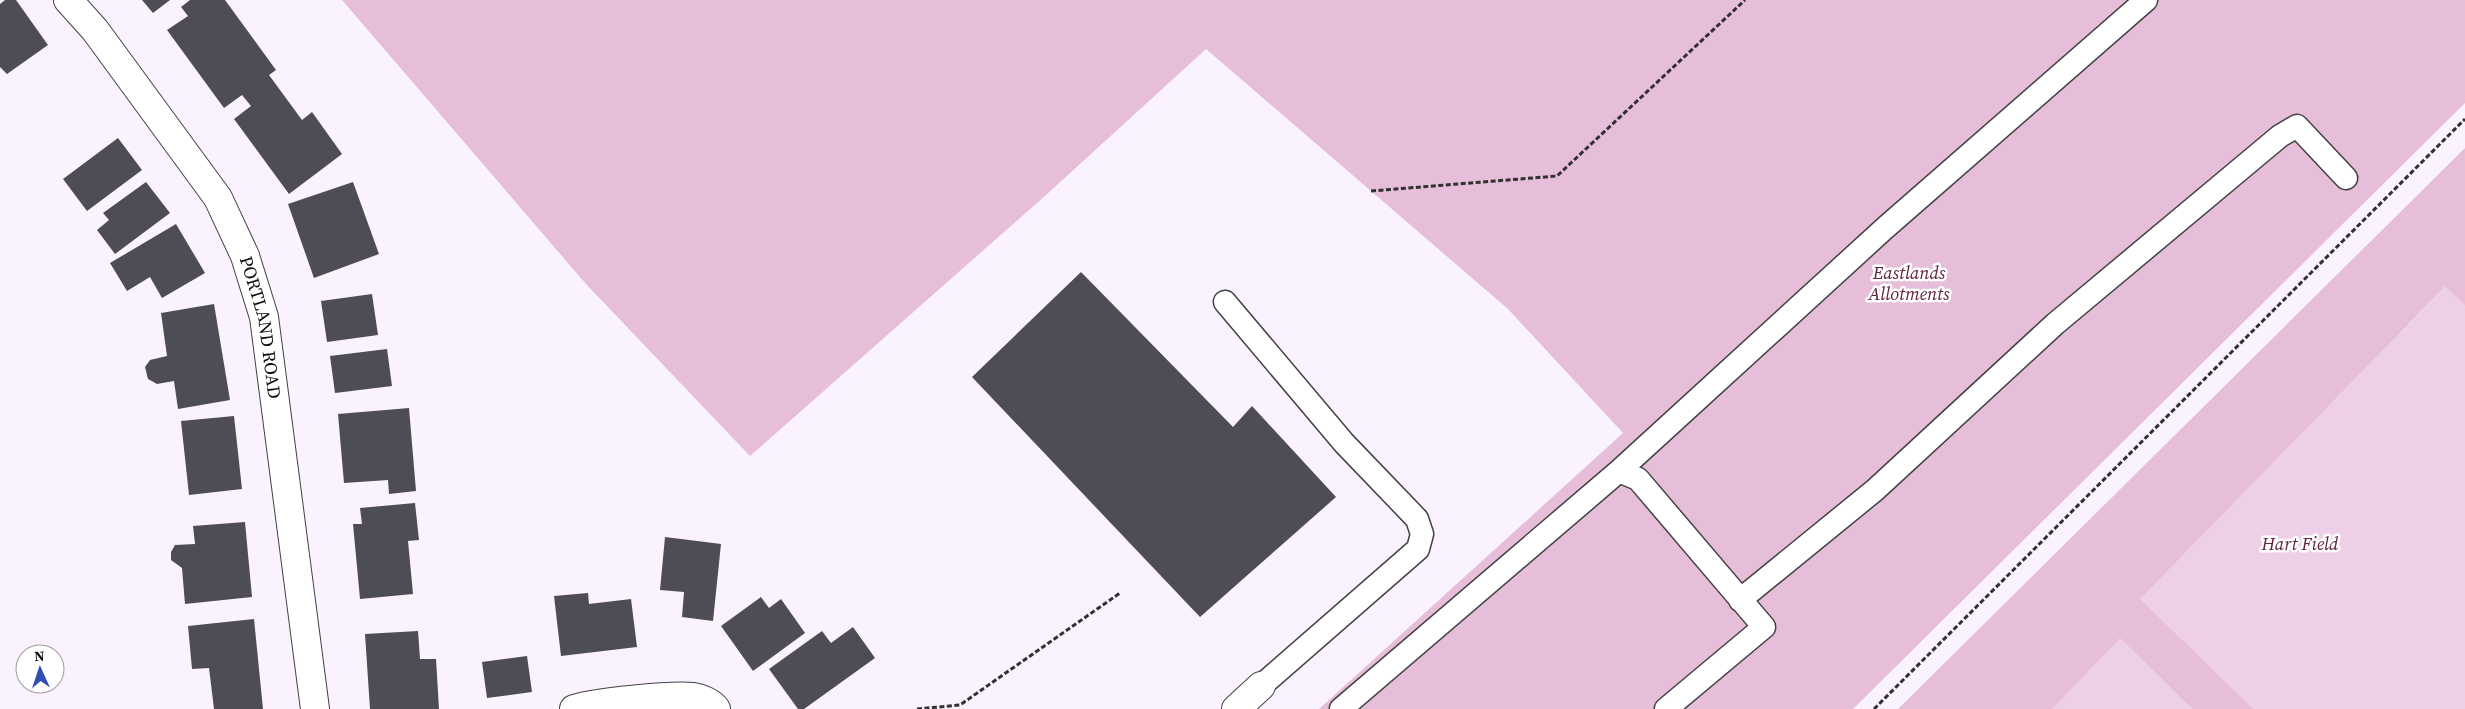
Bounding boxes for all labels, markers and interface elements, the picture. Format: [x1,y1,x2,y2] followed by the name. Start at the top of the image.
[234,253,288,400] street label: PORTLAND ROAD
[1868,260,1950,306] park label: Eastlands Allotments
[2260,531,2339,556] park label: Hart Field
[15,644,65,694] north arrow
[34,646,45,666] text: N

